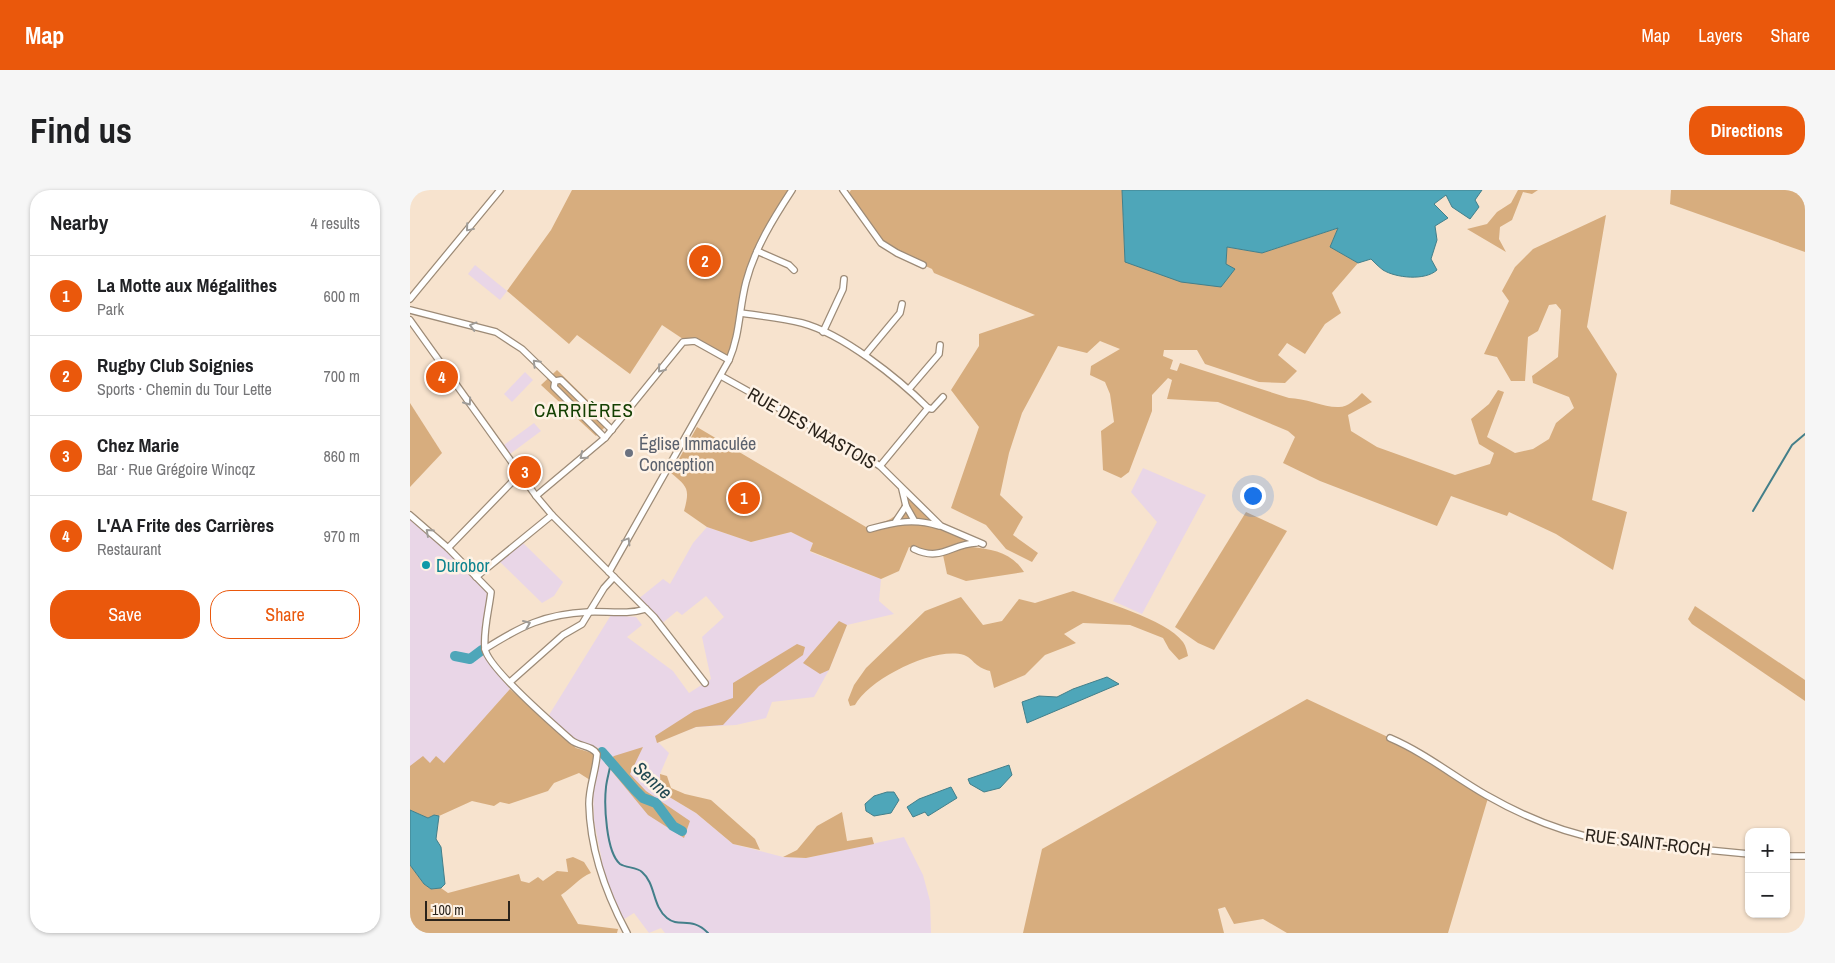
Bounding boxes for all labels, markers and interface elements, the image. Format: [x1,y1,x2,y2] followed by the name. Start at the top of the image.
[25,19,64,51] text: Map
[1642,23,1670,48] text: Map
[1698,23,1743,48] text: Layers
[1771,23,1810,48] text: Share
[1689,106,1805,155] button: Directions
[30,107,132,154] text: Find us
[50,208,108,237] text: Nearby
[310,212,360,234] text: 4 results
[466,222,475,231] one-way arrow
[689,242,721,280] pin: 2
[97,272,277,298] text: La Motte aux Mégalithes
[62,285,70,307] text: 1
[324,285,360,307] text: 600 m
[97,298,124,320] text: Park
[470,322,478,332] one-way arrow
[97,352,254,378] text: Rugby Club Soignies
[426,358,458,396] pin: 4
[533,360,542,369] one-way arrow
[659,363,667,372] one-way arrow
[62,365,70,387] text: 2
[324,365,360,387] text: 700 m
[97,378,272,400] text: Sports · Chemin du Tour Lette
[743,381,881,475] street label: RUE DES NAASTOIS
[462,397,471,406] one-way arrow
[534,397,634,423] district label: CARRIÈRES
[639,431,756,477] place label: Église Immaculée Conception
[97,432,179,458] text: Chez Marie
[62,445,70,467] text: 3
[324,445,360,467] text: 860 m
[623,447,635,459] marker: Église Immaculée Conception
[580,451,589,459] one-way arrow
[509,453,541,491] pin: 3
[97,458,255,480] text: Bar · Rue Grégoire Wincqz
[728,479,760,517] pin: 1
[1240,483,1266,509] your location
[97,512,274,538] text: L'AA Frite des Carrières
[62,525,70,547] text: 4
[324,525,360,547] text: 970 m
[425,529,434,538] one-way arrow
[97,538,161,560] text: Restaurant
[620,538,630,547] one-way arrow
[436,553,489,578] place label: Durobor
[420,559,432,571] marker: Durobor
[50,590,200,639] button: Save
[210,590,360,639] button: Share
[522,620,531,631] one-way arrow
[628,755,678,805] water label: Senne
[1584,822,1712,862] street label: RUE SAINT-ROCH
[1745,828,1790,918] map controls
[1745,828,1790,873] button: +
[1745,873,1790,918] button: −
[425,898,510,921] scale bar
[432,901,464,919] text: 100 m

